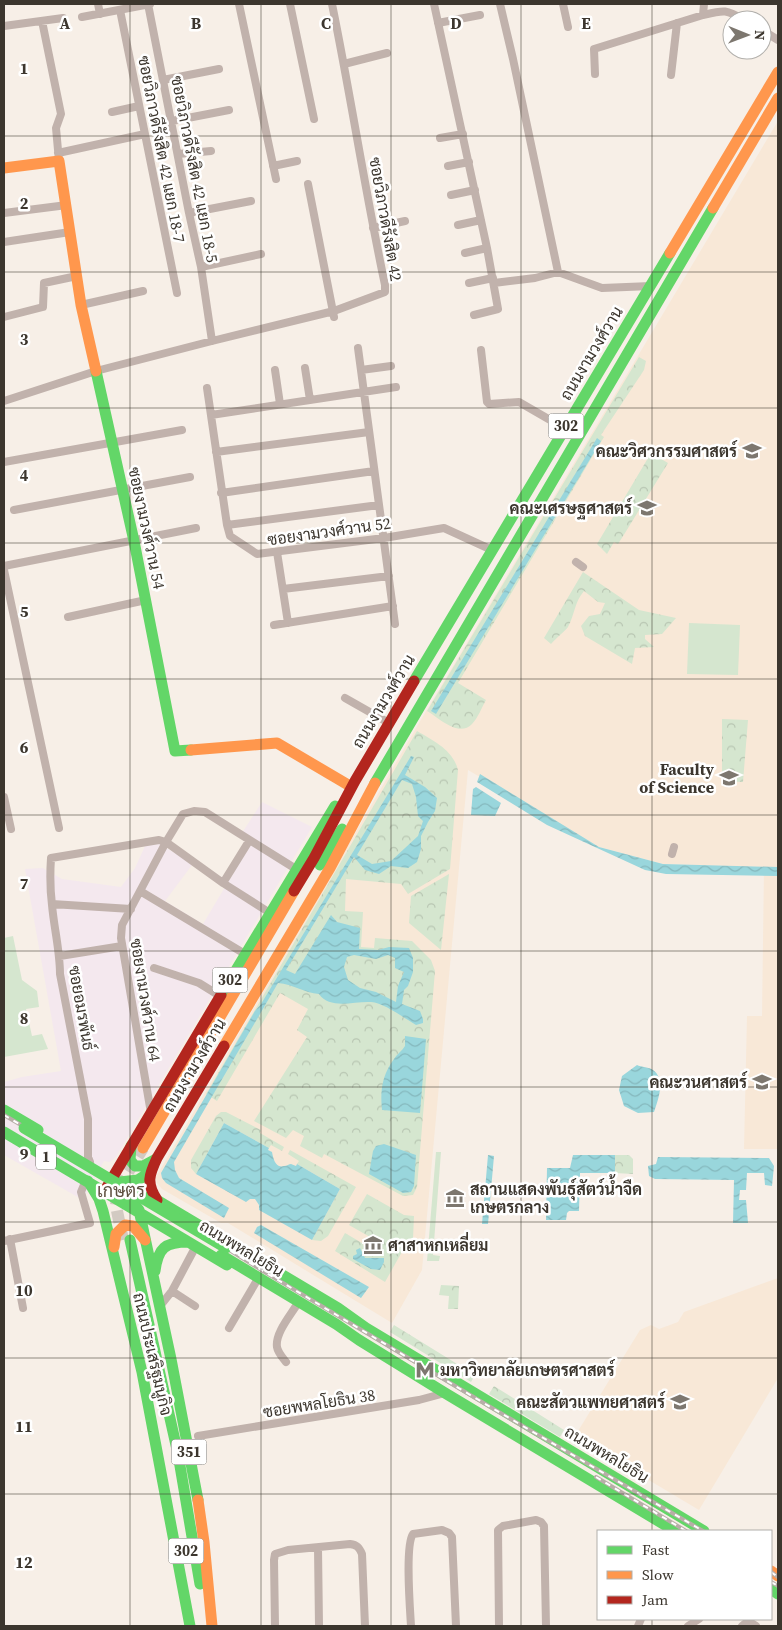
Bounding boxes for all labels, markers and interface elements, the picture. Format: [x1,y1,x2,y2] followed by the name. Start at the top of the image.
[722,10,772,60] north arrow
[60,12,71,34] text: A
[191,12,202,34] text: B
[321,12,331,34] text: C
[450,12,462,34] text: D
[581,12,591,34] text: E
[750,30,770,41] text: N
[133,54,191,244] street label: ซอยวิภาวดีรังสิต 42 แยก 18-7
[20,57,28,79] text: 1
[166,74,224,264] street label: ซอยวิภาวดีรังสิต 42 แยก 18-5
[364,155,408,283] street label: ซอยวิภาวดีรังสิต 42
[20,192,29,214] text: 2
[553,301,628,404] street label: ถนนงามวงศ์วาน
[20,328,29,350] text: 3
[548,414,584,438] road number: 302
[596,440,738,462] place label: คณะวิศวกรรมศาสตร์
[741,440,763,462] school or university icon: คณะวิศวกรรมศาสตร์
[20,464,29,486] text: 4
[123,465,172,591] street label: ซอยงามวงศ์วาน 54
[510,497,633,520] place label: คณะเศรษฐศาสตร์
[636,497,658,519] school or university icon: คณะเศรษฐศาสตร์
[266,510,392,551] street label: ซอยงามวงศ์วาน 52
[20,600,29,622] text: 5
[345,649,420,752] street label: ถนนงามวงศ์วาน
[20,736,29,758] text: 6
[639,758,714,798] place label: Faculty of Science
[718,767,740,789] school or university icon: Faculty of Science
[20,872,29,894] text: 7
[125,937,168,1063] street label: ซอยงามวงศ์วาน 64
[64,964,101,1052] street label: ซอยอมรพันธ์
[212,968,248,992] road number: 302
[20,1007,28,1029] text: 8
[156,1013,231,1116] street label: ถนนงามวงศ์วาน
[649,1071,748,1093] place label: คณะวนศาสตร์
[751,1071,773,1093] school or university icon: คณะวนศาสตร์
[20,1143,29,1165] text: 9
[36,1144,56,1170] road number: 1
[470,1174,642,1218] place label: สถานแสดงพันธุ์สัตว์น้ำจืด เกษตรกลาง
[97,1178,145,1203] district label: เกษตร
[444,1187,466,1209] museum icon: สถานแสดงพันธุ์สัตว์น้ำจืด เกษตรกลาง
[196,1214,288,1282] street label: ถนนพหลโยธิน
[388,1231,488,1256] place label: ศาสาหกเหลี่ยม
[362,1234,384,1256] museum icon: ศาสาหกเหลี่ยม
[15,1279,33,1301] text: 10
[127,1291,178,1418] street label: ถนนประเสริฐมนูกิจ
[414,1359,436,1381] metro station icon: มหาวิทยาลัยเกษตรศาสตร์
[440,1359,616,1381] place label: มหาวิทยาลัยเกษตรศาสตร์
[261,1383,377,1423] street label: ซอยพหลโยธิน 38
[516,1391,666,1413] place label: คณะสัตวแพทยศาสตร์
[669,1391,691,1413] school or university icon: คณะสัตวแพทยศาสตร์
[15,1415,33,1437] text: 11
[561,1420,653,1488] street label: ถนนพหลโยธิน
[172,1440,206,1464] road number: 351
[597,1530,772,1620] legend
[168,1538,204,1564] road number: 302
[642,1539,669,1560] text: Fast
[15,1551,33,1573] text: 12
[642,1564,674,1585] text: Slow
[641,1589,669,1610] text: Jam

